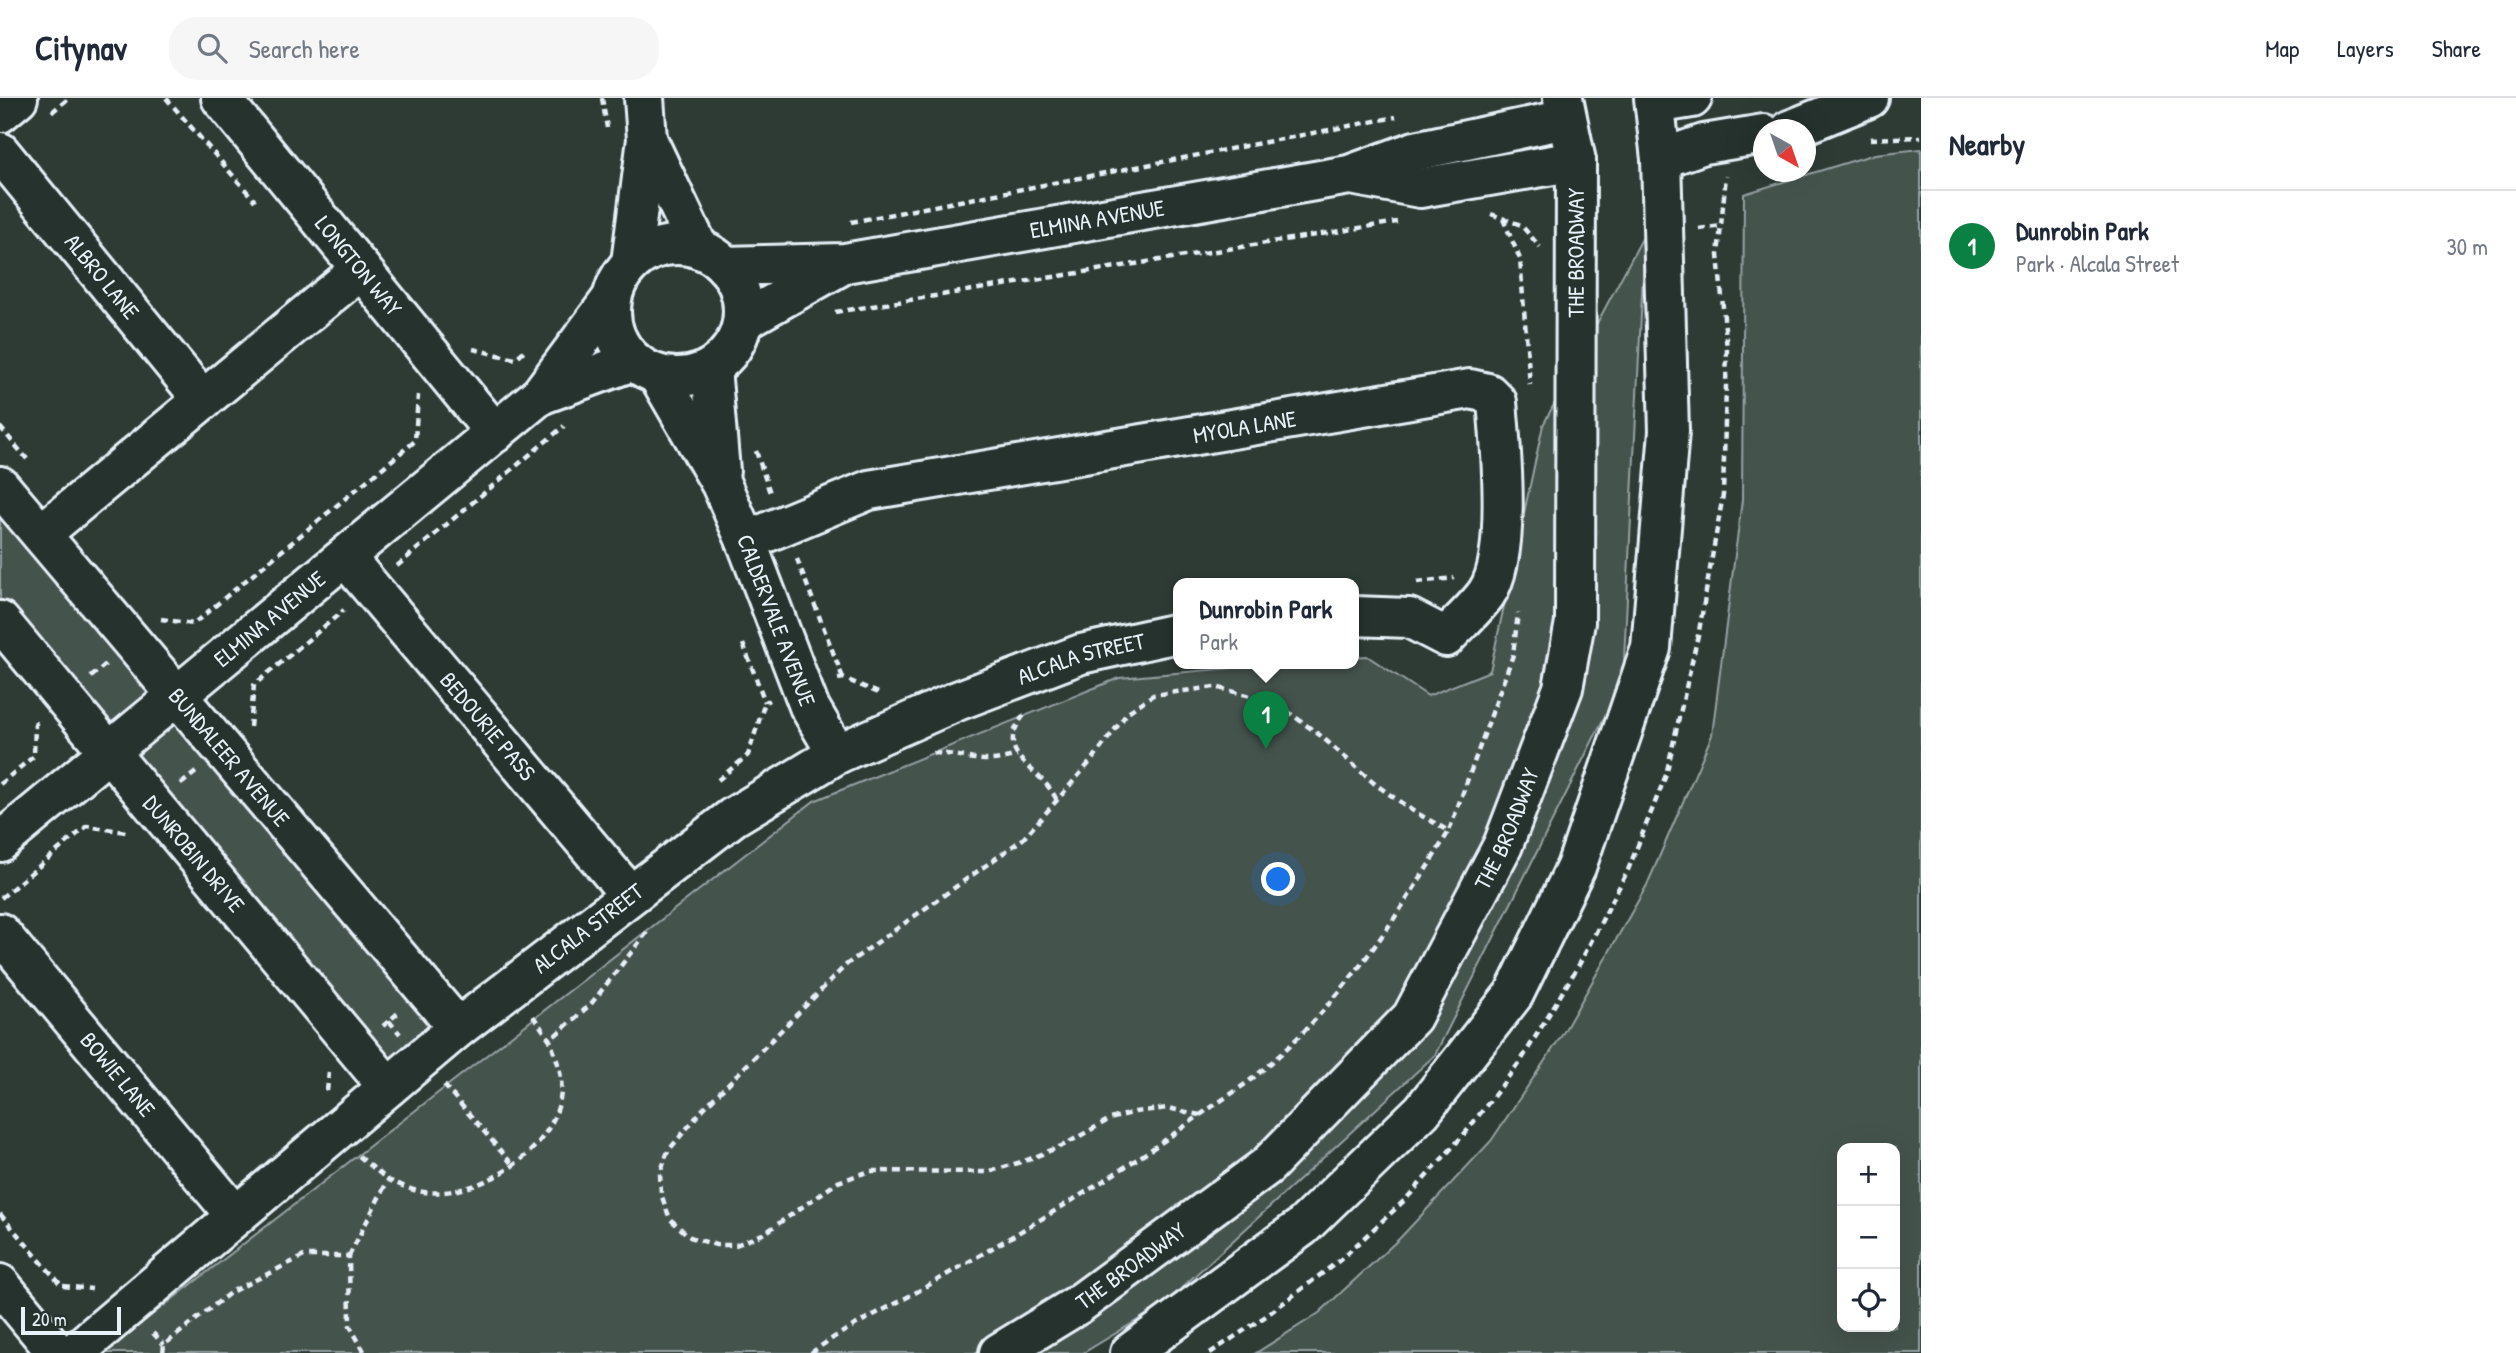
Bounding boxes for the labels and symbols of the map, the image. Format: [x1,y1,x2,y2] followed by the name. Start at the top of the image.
[1753,119,1816,182] north arrow
[1560,188,1591,318] street label: THE BROADWAY
[1027,192,1167,245] street label: ELMINA AVENUE
[308,209,409,322] street label: LONGTON WAY
[58,227,147,326] street label: ALBRO LANE
[1191,402,1298,450] street label: MYOLA LANE
[730,530,824,710] street label: CALDERVALE AVENUE
[207,563,332,674] street label: ELMINA AVENUE
[1013,625,1148,692] street label: ALCALA STREET
[433,665,543,787] street label: BEDOURIE PASS
[162,681,297,833] street label: BUNDALEER AVENUE
[1243,691,1289,749] pin: 1
[1466,763,1546,895] street label: THE BROADWAY
[136,788,252,919] street label: DUNROBIN DRIVE
[1261,862,1295,896] your location
[526,875,650,980] street label: ALCALA STREET
[74,1025,163,1123] street label: BOWIE LANE
[1069,1215,1192,1316] street label: THE BROADWAY
[21,1304,121,1336] scale bar

